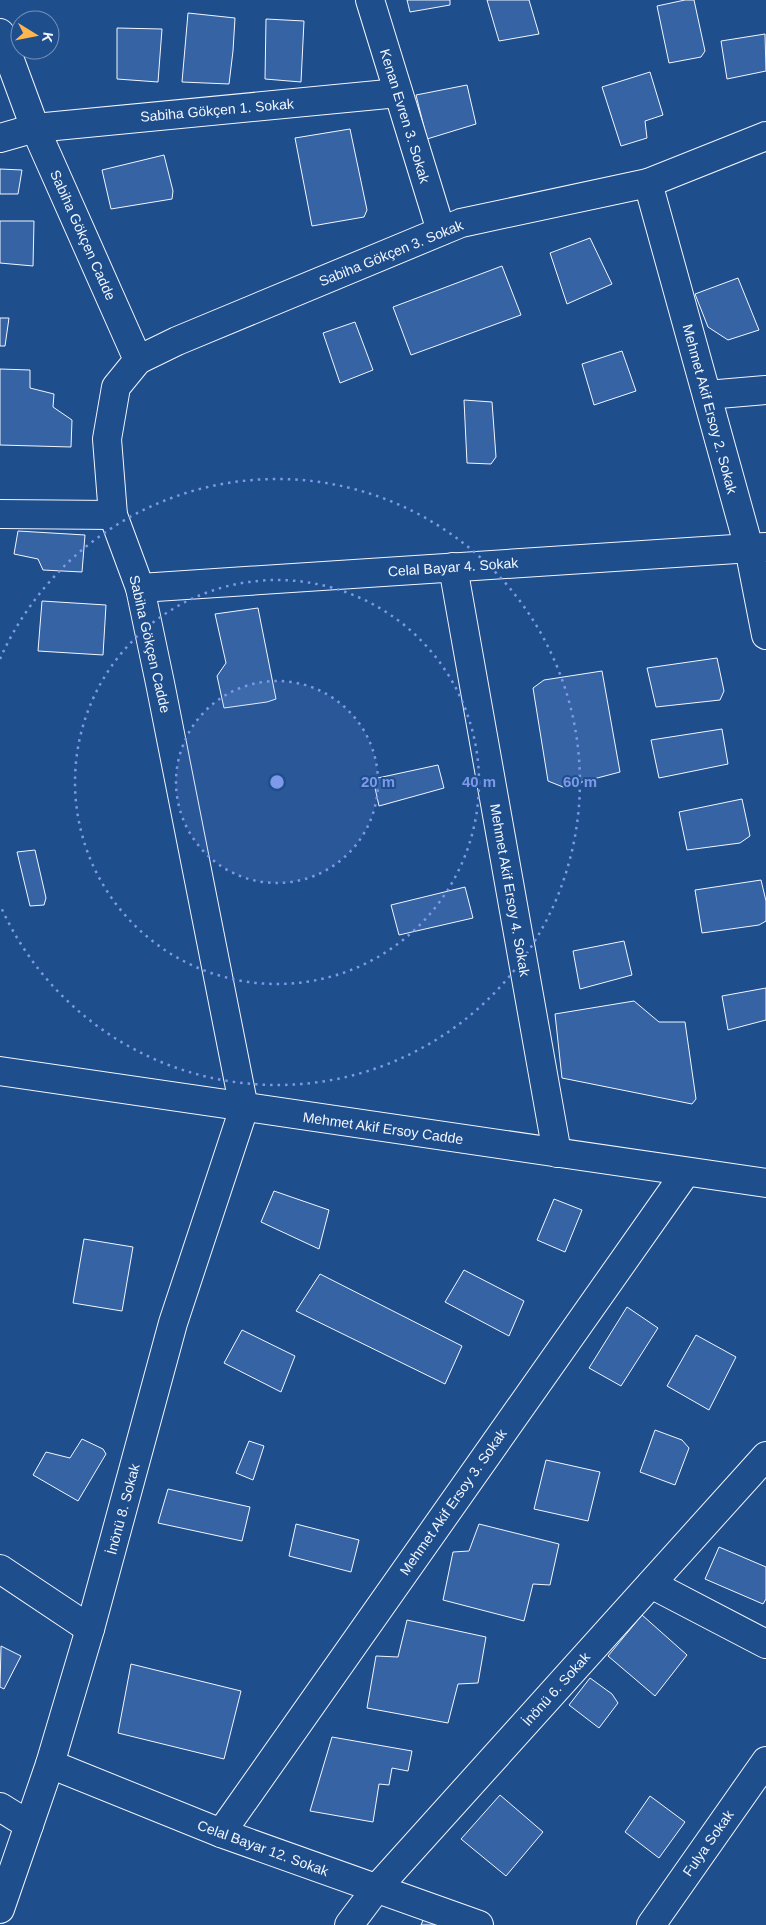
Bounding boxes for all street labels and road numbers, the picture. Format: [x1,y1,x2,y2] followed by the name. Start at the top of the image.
[377,47,433,186] street label: Kenan Evren 3. Sokak
[140,95,295,125] street label: Sabiha Gökçen 1. Sokak
[47,167,119,303] street label: Sabiha Gökçen Cadde
[317,216,466,289] street label: Sabiha Gökçen 3. Sokak
[680,322,741,497] street label: Mehmet Akif Ersoy 2. Sokak
[387,554,520,580] street label: Celal Bayar 4. Sokak
[126,574,174,715] street label: Sabiha Gökçen Cadde
[487,802,533,979] street label: Mehmet Akif Ersoy 4. Sokak
[302,1109,464,1147] street label: Mehmet Akif Ersoy Cadde
[396,1425,510,1578] street label: Mehmet Akif Ersoy 3. Sokak
[102,1461,143,1556] street label: İnönü 8. Sokak
[518,1648,594,1729] street label: İnönü 6. Sokak
[679,1806,737,1879] street label: Fulya Sokak
[195,1817,332,1880] street label: Celal Bayar 12. Sokak

